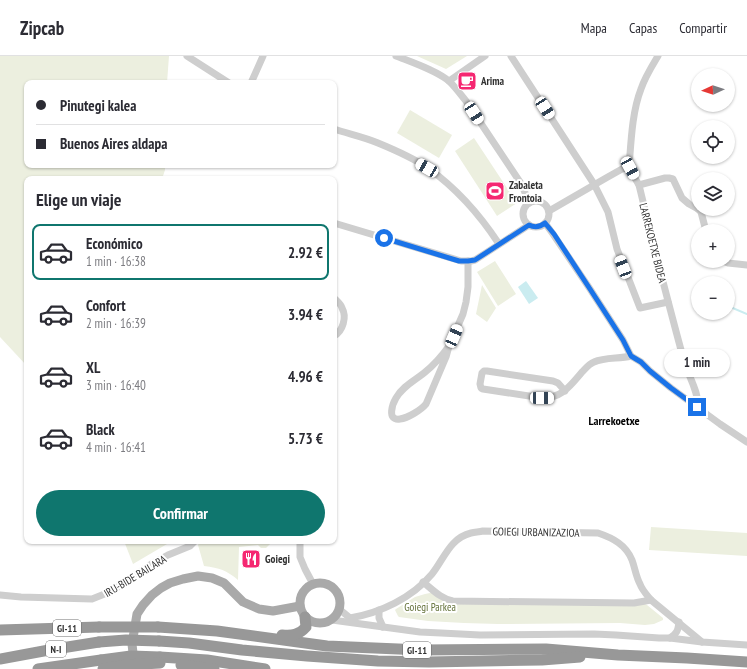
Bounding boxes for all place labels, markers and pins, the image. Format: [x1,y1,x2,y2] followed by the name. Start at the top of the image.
[456,70,478,92] cafe icon: Arima
[480,74,505,88] place label: Arima
[509,178,543,205] place label: Zabaleta Frontoia
[484,180,506,202] sports icon: Zabaleta Frontoia
[240,548,262,570] restaurant icon: Goiegi
[265,552,290,566] place label: Goiegi

